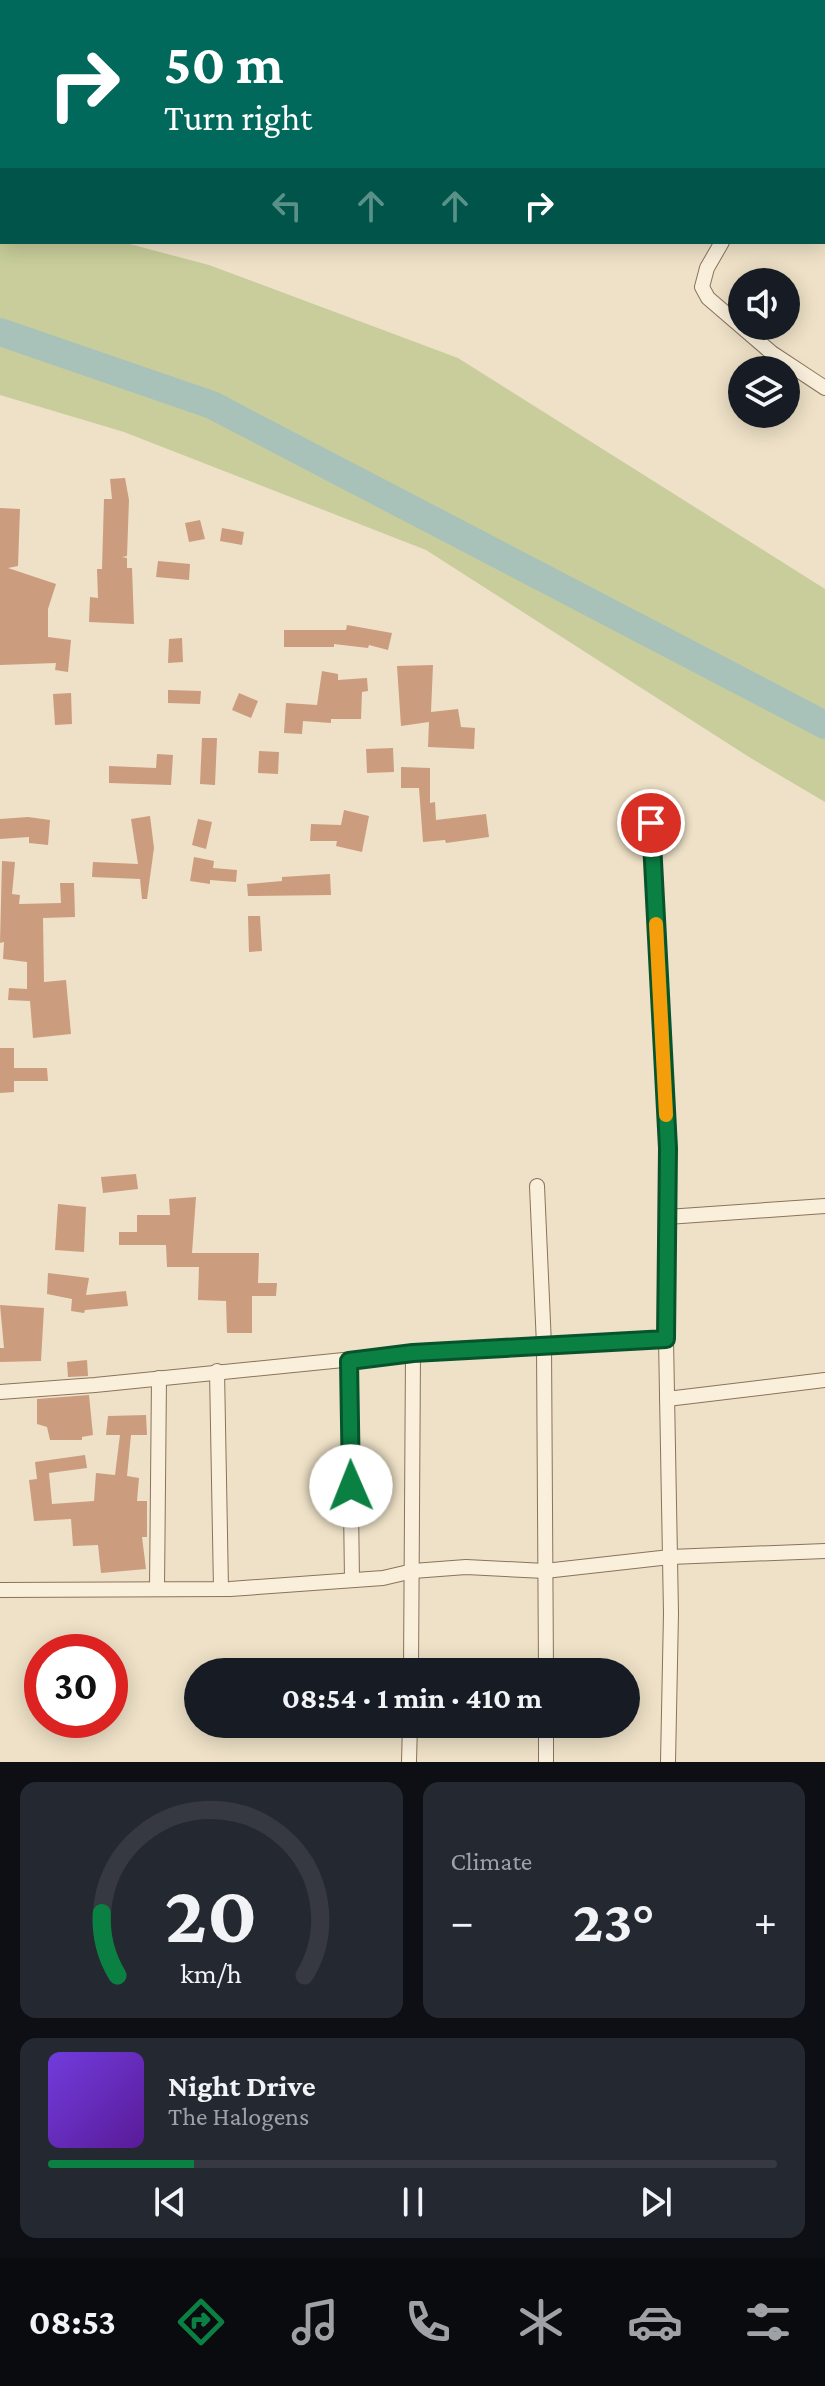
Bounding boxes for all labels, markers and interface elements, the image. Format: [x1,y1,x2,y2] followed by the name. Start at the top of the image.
[32,32,136,136] icon: right
[164,33,284,95] text: 50 m
[164,98,312,138] text: Turn right
[265,184,309,228] icon: left
[349,184,393,228] icon: ahead
[433,184,477,228] icon: ahead
[517,184,561,228] icon: right
[728,268,800,428] map controls
[728,268,800,340] button: sound
[728,356,800,428] button: layers
[617,789,685,857] pin
[629,801,673,845] icon: arrive
[309,1444,393,1528] position arrow
[24,1634,128,1738] speed limit sign: 30
[282,1681,542,1714] text: 08:54 · 1 min · 410 m
[451,1847,532,1876] text: Climate
[165,1867,258,1960] text: 20
[573,1887,655,1954] text: 23°
[451,1897,474,1945] text: −
[754,1897,777,1945] text: +
[180,1957,242,1989] text: km/h
[168,2069,316,2102] text: Night Drive
[168,2102,309,2131] text: The Halogens
[148,2180,192,2224] icon: previous
[391,2180,435,2224] icon: pause
[634,2180,678,2224] icon: next
[173,2294,229,2350] icon: directions
[287,2294,343,2350] icon: music
[400,2294,456,2350] icon: phone
[513,2294,569,2350] icon: climate
[627,2294,683,2350] icon: car
[740,2294,796,2350] icon: filters
[29,2302,116,2342] text: 08:53

